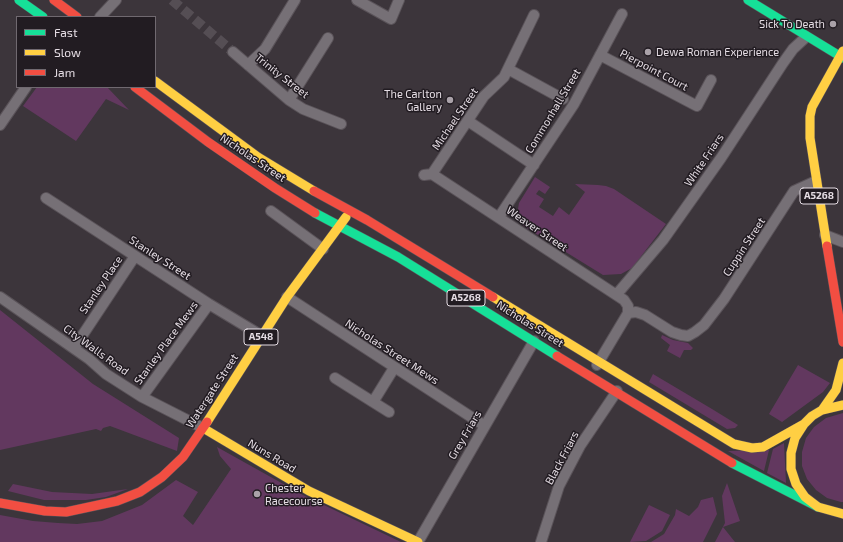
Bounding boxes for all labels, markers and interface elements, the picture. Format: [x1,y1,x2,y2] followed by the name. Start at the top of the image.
[16,16,156,88] legend
[759,17,825,31] place label: Sick To Death
[828,19,838,29] marker: Sick To Death
[54,25,77,39] text: Fast
[54,45,81,59] text: Slow
[656,45,779,59] place label: Dewa Roman Experience
[618,46,690,94] street label: Pierpoint Court
[643,47,653,57] marker: Dewa Roman Experience
[252,51,312,101] street label: Trinity Street
[54,65,75,79] text: Jam
[523,66,583,156] street label: Commonhall Street
[429,85,481,153] street label: Michael Street
[384,87,442,113] place label: The Carlton Gallery
[445,95,455,105] marker: The Carlton Gallery
[218,131,288,185] street label: Nicholas Street
[681,131,727,189] street label: White Friars
[800,188,838,204] road number: A5268
[504,204,570,254] street label: Weaver Street
[720,215,768,279] street label: Cuppin Street
[127,233,193,283] street label: Stanley Street
[77,253,125,317] street label: Stanley Place
[447,290,485,306] road number: A5268
[494,298,566,350] street label: Nicholas Street
[131,299,201,387] street label: Stanley Place Mews
[343,317,441,387] street label: Nicholas Street Mews
[61,322,131,378] street label: City Walls Road
[244,329,278,345] road number: A548
[183,351,241,431] street label: Watergate Street
[446,408,484,462] street label: Grey Friars
[542,429,582,487] street label: Black Friars
[246,436,298,476] street label: Nuns Road
[265,481,323,507] place label: Chester Racecourse
[252,489,262,499] marker: Chester Racecourse

